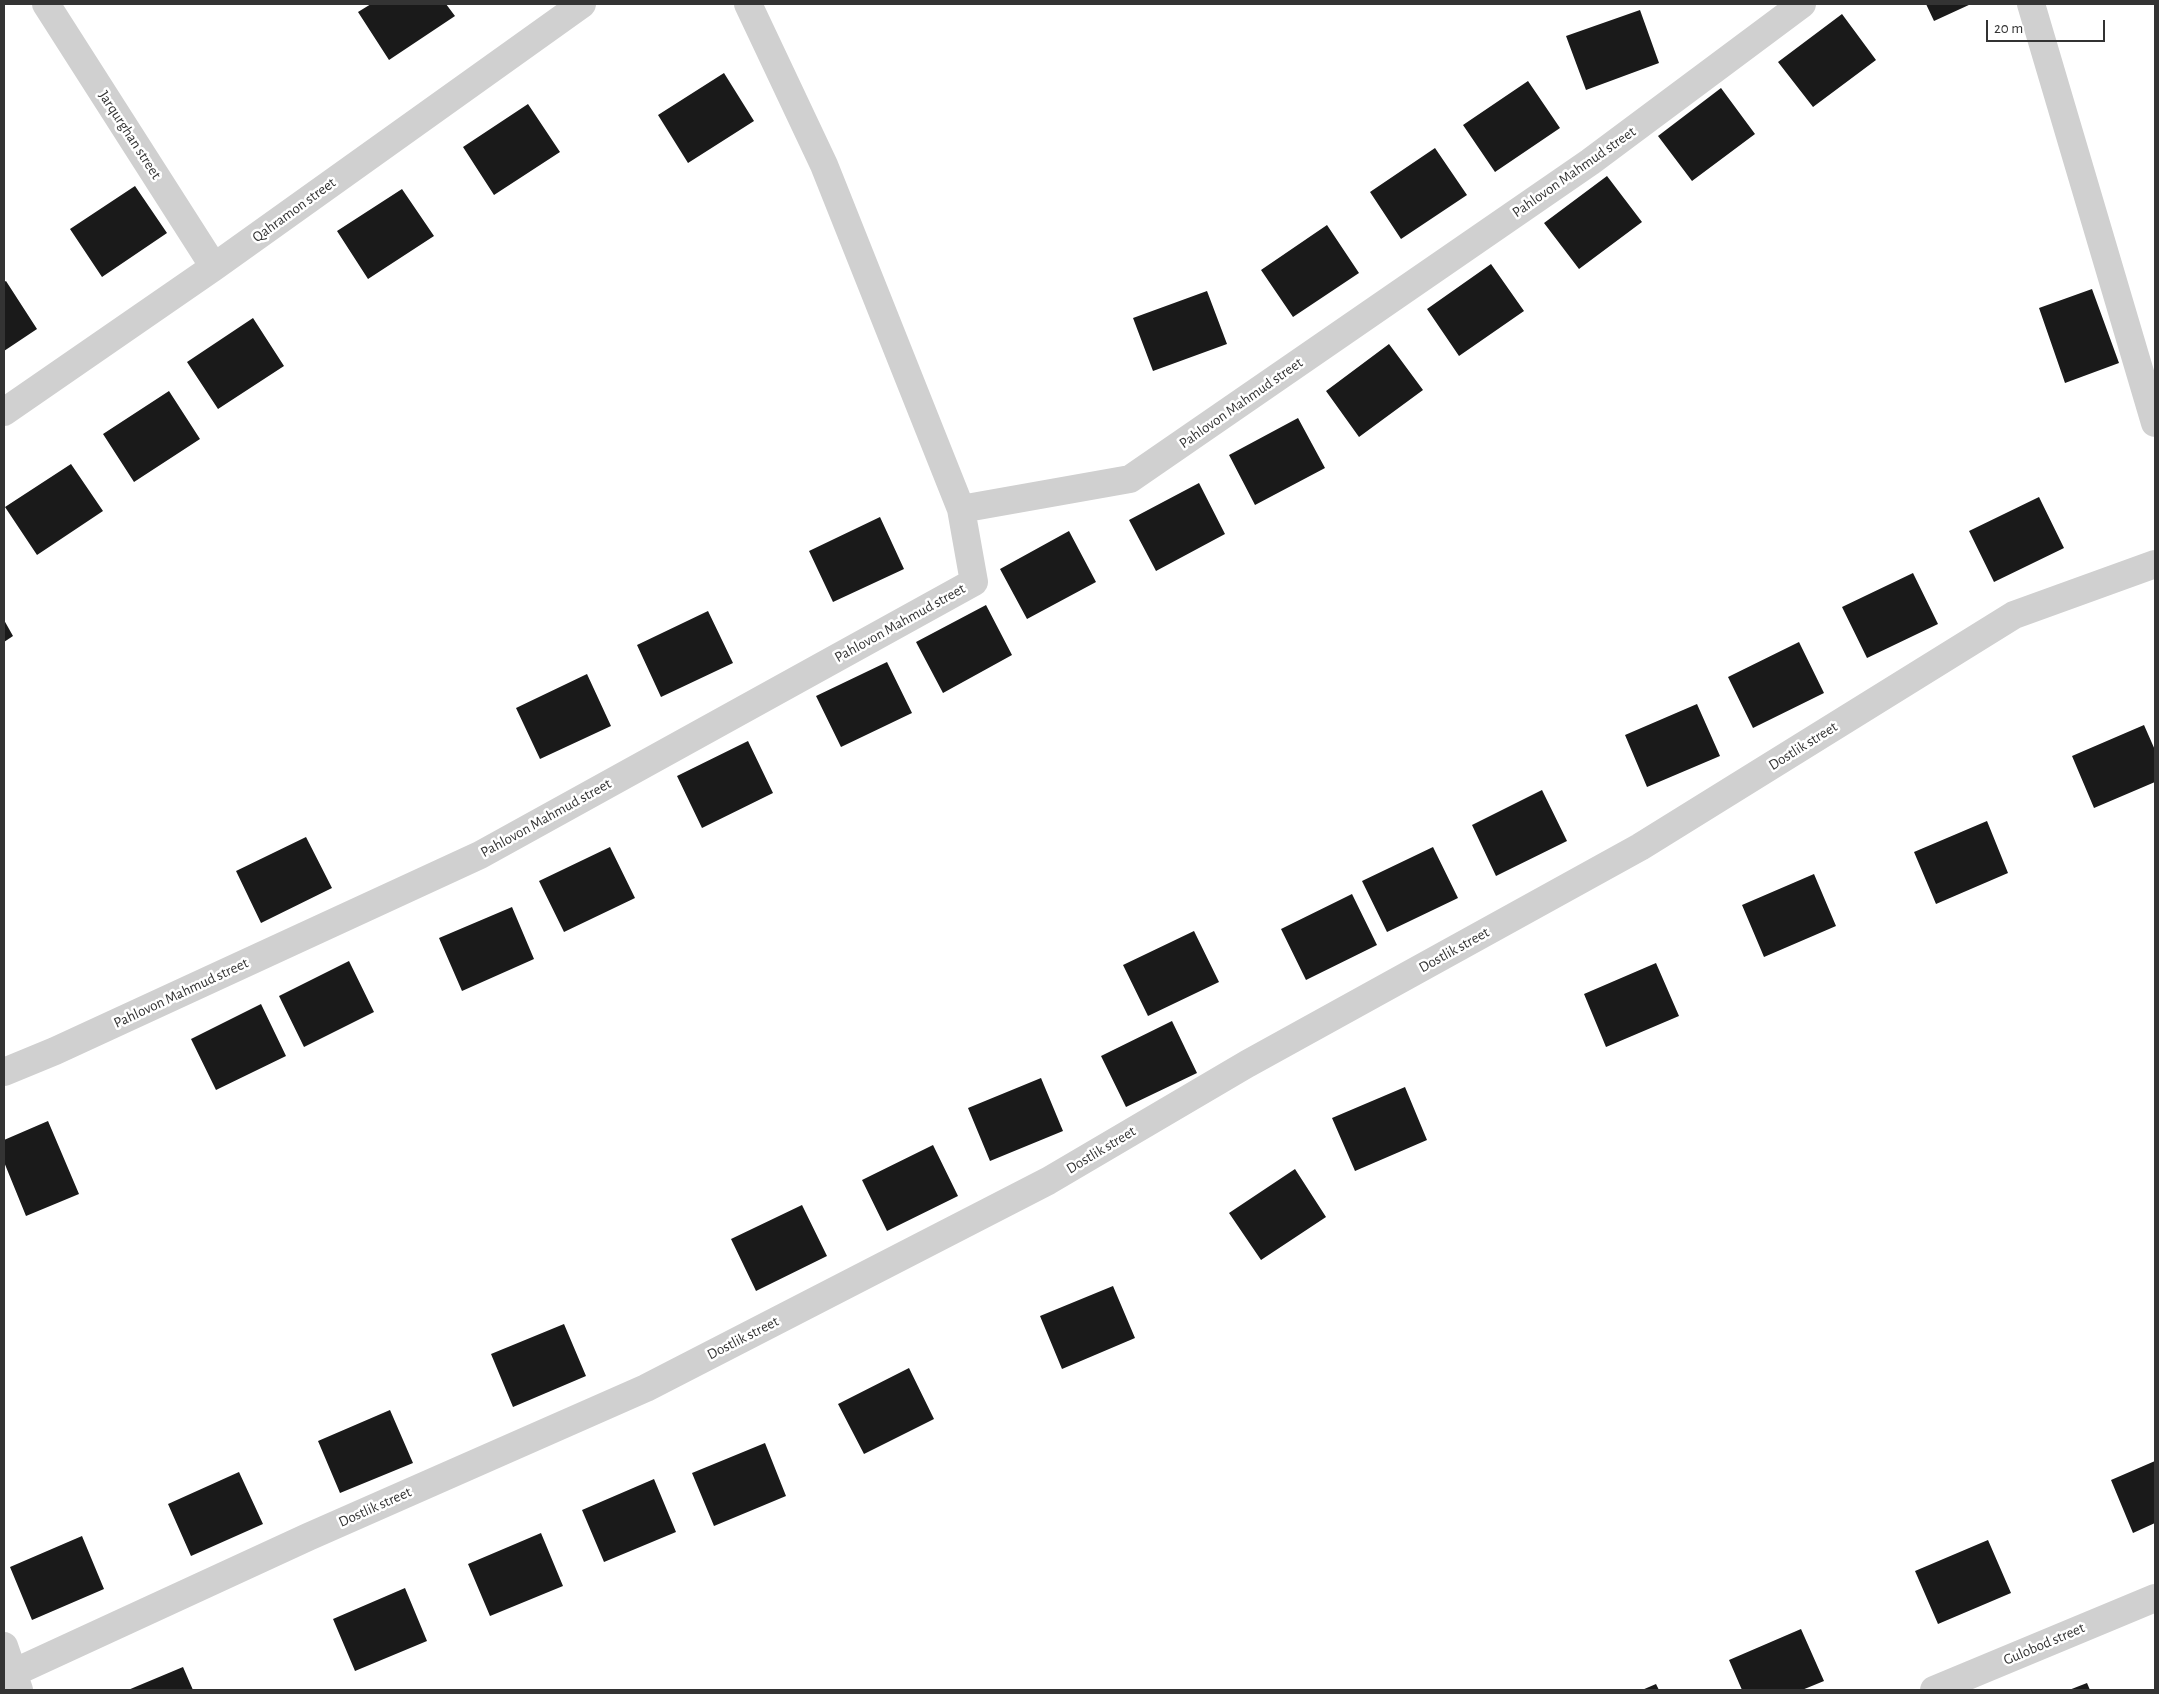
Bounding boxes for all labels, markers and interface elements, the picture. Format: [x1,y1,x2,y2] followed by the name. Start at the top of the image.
[1989,10,2108,42] scale bar
[1994,21,2023,36] text: 20 m
[95,87,165,183] street label: Jarqurghan street
[1509,123,1639,221] street label: Pahlovon Mahmud street
[249,174,339,246] street label: Qahramon street
[1176,354,1306,452] street label: Pahlovon Mahmud street
[832,580,968,666] street label: Pahlovon Mahmud street
[1765,718,1841,774] street label: Dostlik street
[478,775,614,861] street label: Pahlovon Mahmud street
[1416,923,1492,977] street label: Dostlik street
[111,954,251,1032] street label: Pahlovon Mahmud street
[1063,1122,1139,1178] street label: Dostlik street
[704,1312,782,1364] street label: Dostlik street
[336,1483,414,1531] street label: Dostlik street
[2001,1619,2087,1669] street label: Gulobod street

